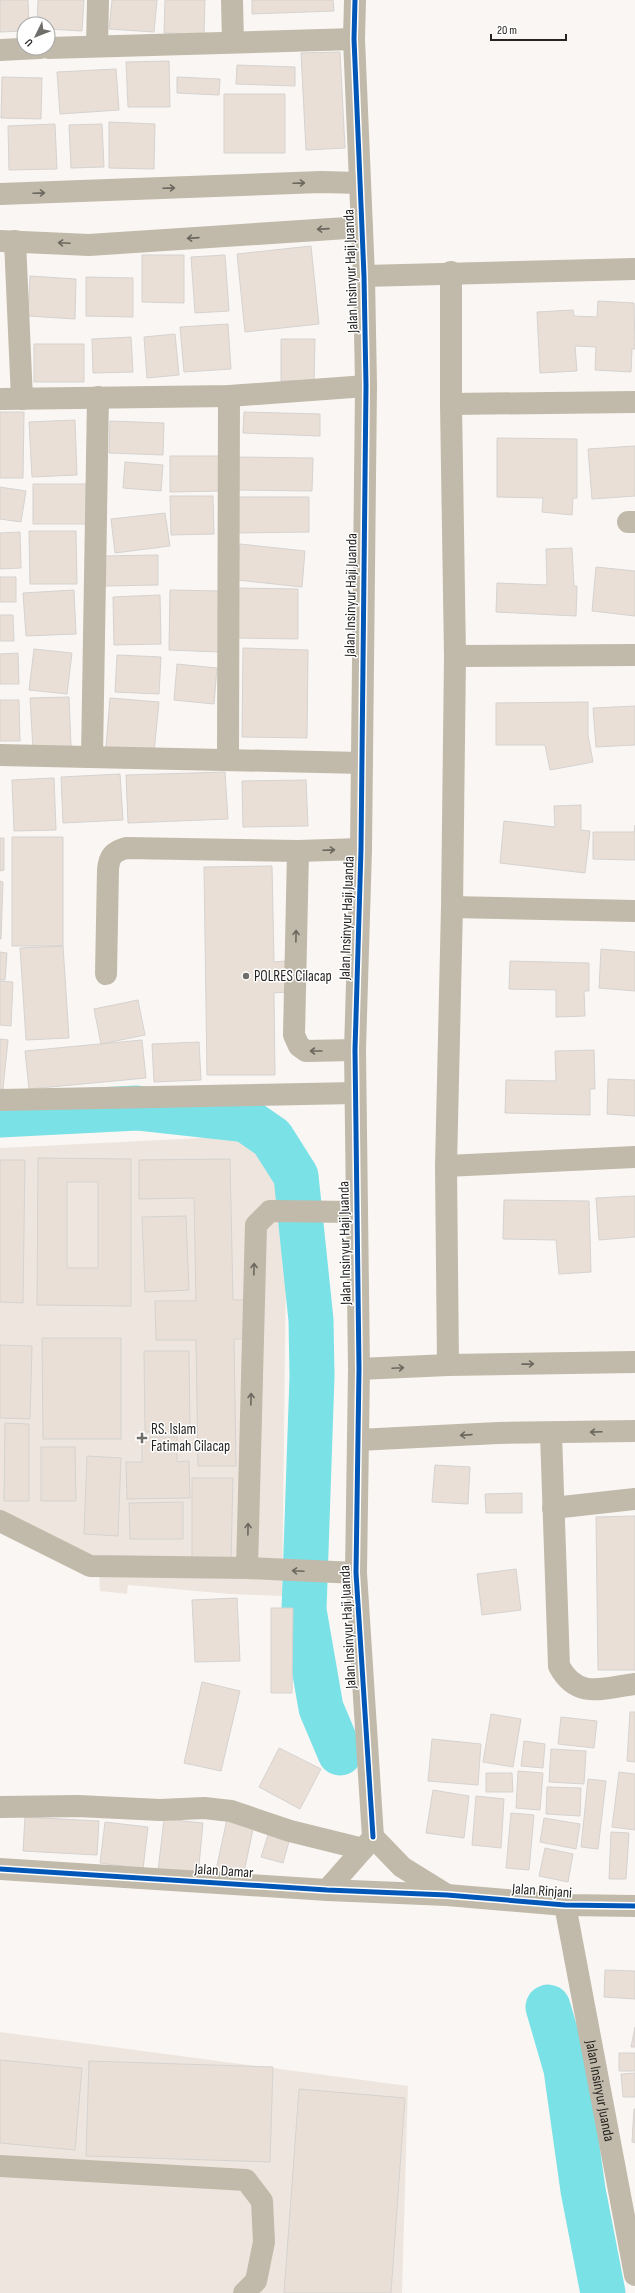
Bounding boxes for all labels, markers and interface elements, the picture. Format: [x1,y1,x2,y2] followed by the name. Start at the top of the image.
[16,16,56,56] north arrow
[491,16,566,42] scale bar
[497,23,517,38] text: 20 m
[22,36,36,49] text: U
[292,179,305,187] one-way arrow
[162,184,175,192] one-way arrow
[32,189,45,196] one-way arrow
[339,209,363,334] street label: Jalan Insinyur Haji Juanda
[317,226,330,233] one-way arrow
[187,234,200,241] one-way arrow
[58,240,71,247] one-way arrow
[340,533,362,658] street label: Jalan Insinyur Haji Juanda
[322,846,335,854] one-way arrow
[335,856,359,981] street label: Jalan Insinyur Haji Juanda
[292,930,300,943] one-way arrow
[254,967,332,986] place label: POLRES Cilacap
[241,971,251,981] marker: POLRES Cilacap
[310,1047,323,1055] one-way arrow
[334,1181,356,1306] street label: Jalan Insinyur Haji Juanda
[251,1263,258,1276] one-way arrow
[521,1360,534,1368] one-way arrow
[391,1364,404,1371] one-way arrow
[247,1393,255,1406] one-way arrow
[151,1420,230,1456] place label: RS. Islam Fatimah Cilacap
[590,1429,603,1436] one-way arrow
[136,1432,148,1444] marker: RS. Islam Fatimah Cilacap
[460,1432,473,1439] one-way arrow
[244,1523,252,1536] one-way arrow
[335,1564,361,1690] street label: Jalan Insinyur Haji Juanda
[292,1567,305,1574] one-way arrow
[193,1859,255,1883] street label: Jalan Damar
[510,1879,573,1903] street label: Jalan Rinjani
[581,2038,619,2143] street label: Jalan Insinyur Juanda

